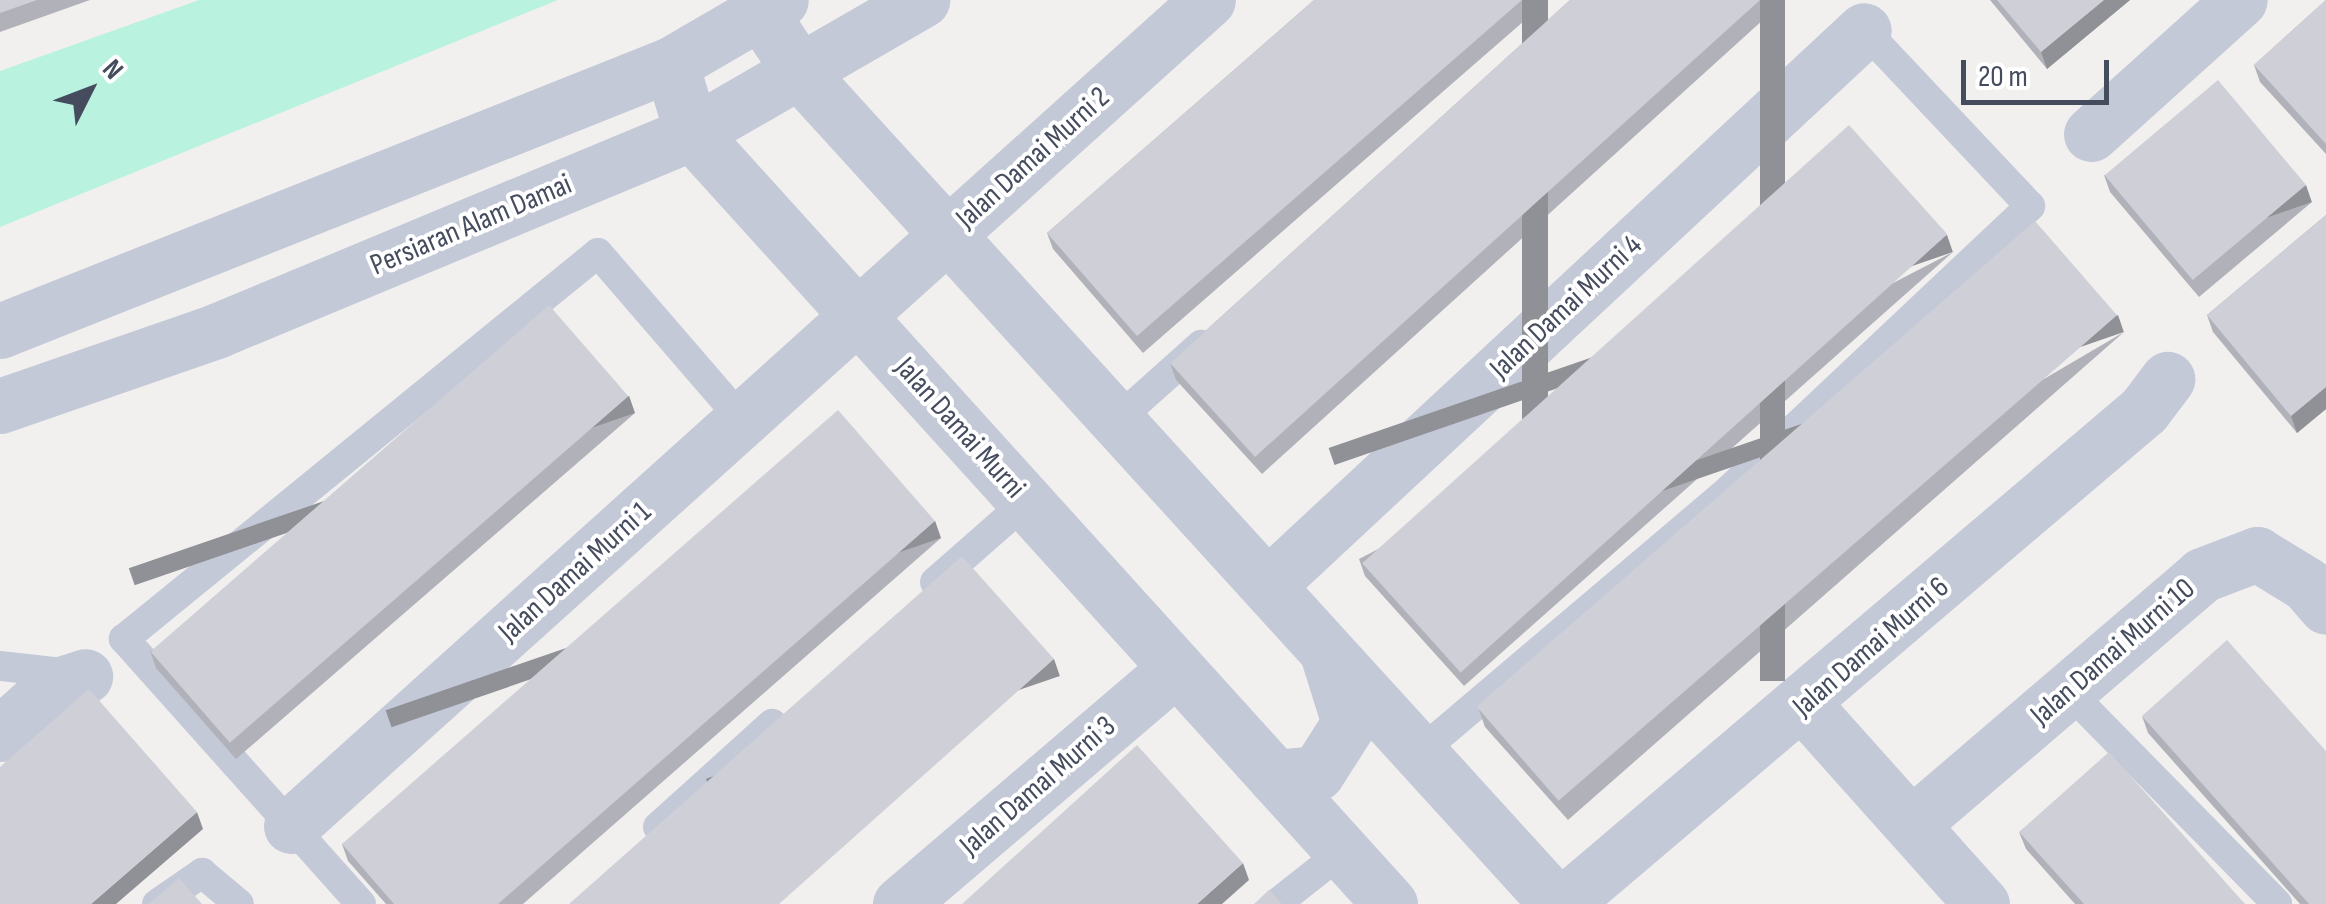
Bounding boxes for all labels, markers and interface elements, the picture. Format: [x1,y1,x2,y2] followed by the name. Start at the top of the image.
[40,40,140,140] north arrow
[1966,40,2114,102] scale bar
[95,53,130,86] text: N
[1978,59,2028,95] text: 20 m
[949,80,1117,236] street label: Jalan Damai Murni 2
[365,166,577,284] street label: Persiaran Alam Damai
[1483,228,1649,386] street label: Jalan Damai Murni 4
[887,350,1033,506] street label: Jalan Damai Murni
[491,494,659,650] street label: Jalan Damai Murni 1
[1786,569,1956,725] street label: Jalan Damai Murni 6
[2024,571,2202,733] street label: Jalan Damai Murni 10
[953,709,1123,863] street label: Jalan Damai Murni 3

